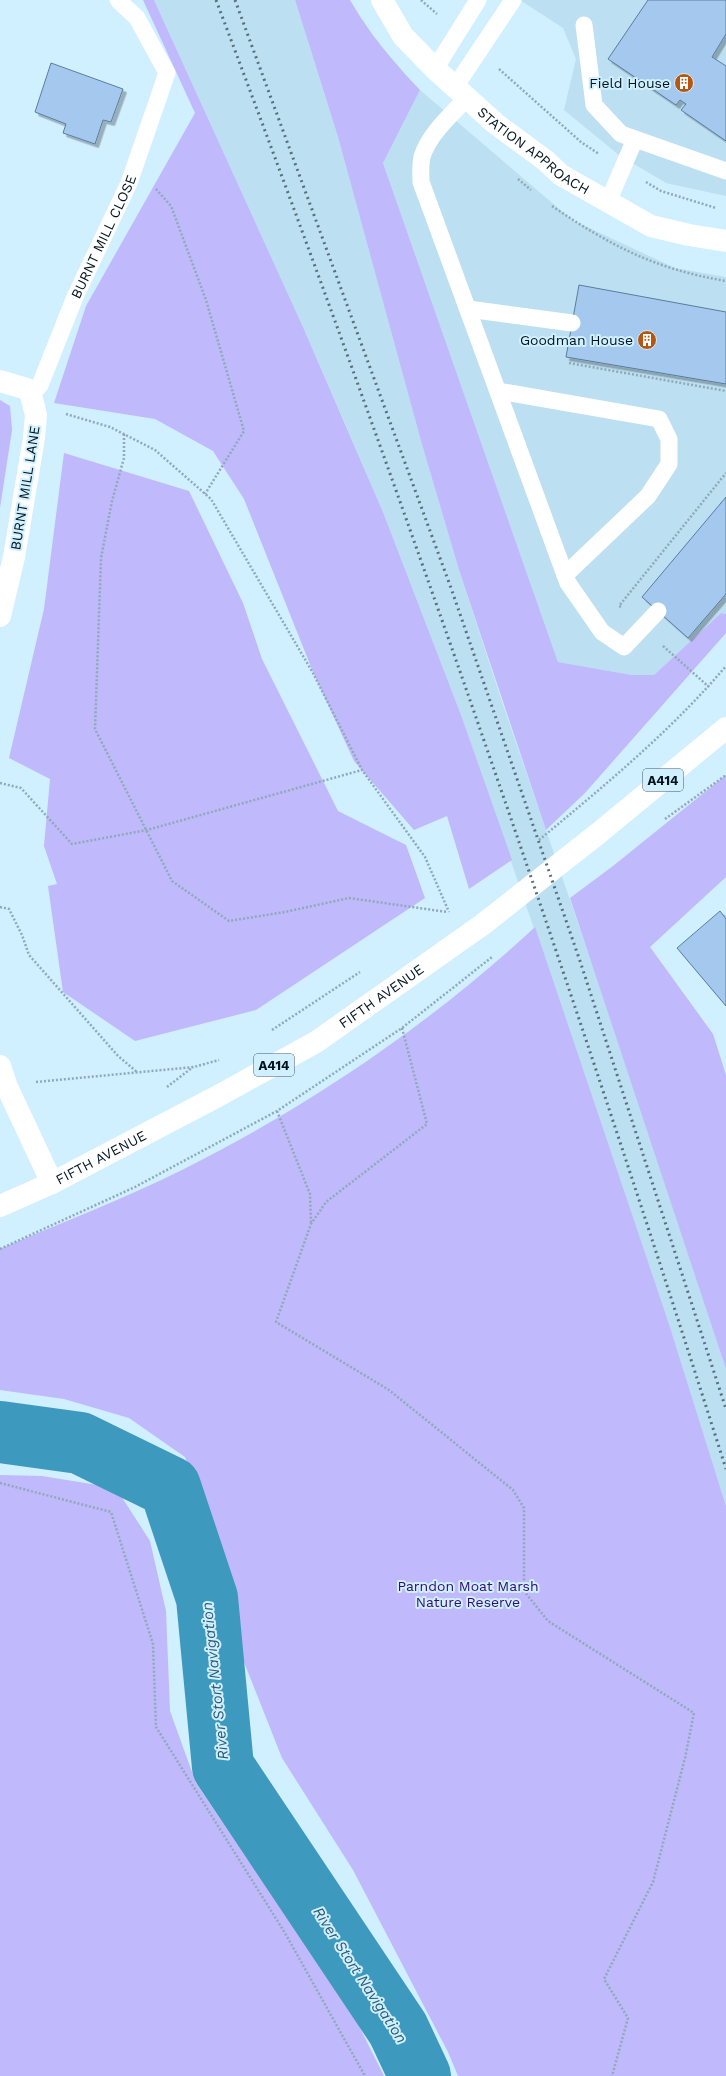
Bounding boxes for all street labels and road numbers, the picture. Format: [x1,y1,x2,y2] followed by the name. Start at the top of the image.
[474,103,592,197] street label: STATION APPROACH
[68,173,139,301] street label: BURNT MILL CLOSE
[7,425,43,551] street label: BURNT MILL LANE
[643,769,683,791] road number: A414
[336,961,427,1031] street label: FIFTH AVENUE
[254,1054,294,1076] road number: A414
[53,1127,149,1188] street label: FIFTH AVENUE

